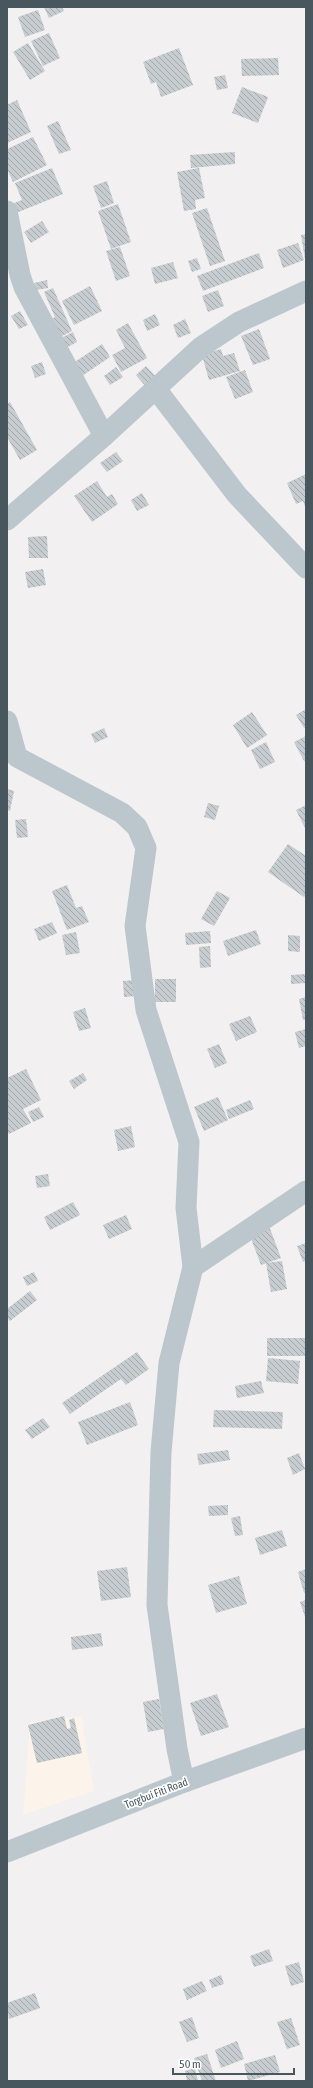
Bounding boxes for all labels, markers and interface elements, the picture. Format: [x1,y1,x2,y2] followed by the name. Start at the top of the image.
[123,1775,189,1811] street label: Torgbui Fiti Road
[173,2050,294,2076] scale bar
[179,2057,201,2071] text: 50 m

